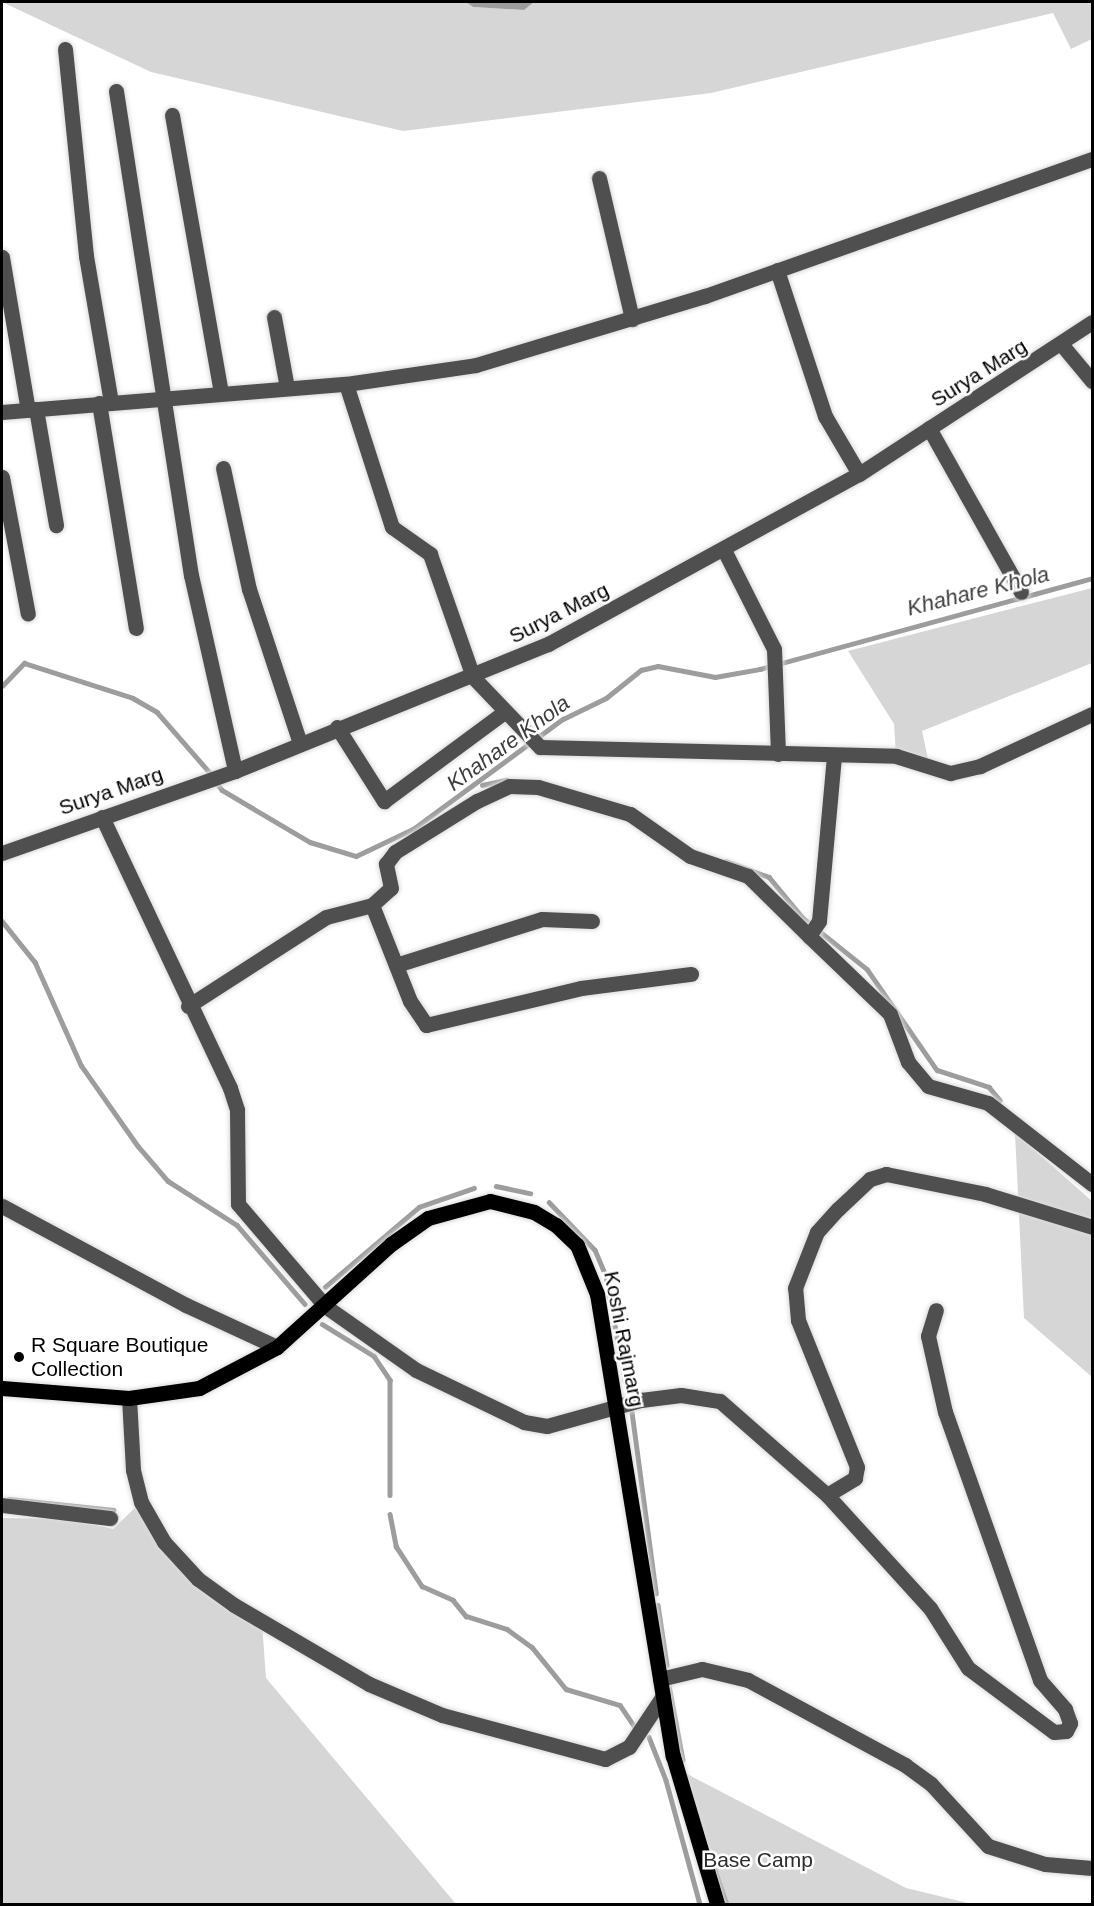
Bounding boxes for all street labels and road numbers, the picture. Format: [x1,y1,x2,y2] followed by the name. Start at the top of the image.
[926,334,1032,412] street label: Surya Marg
[505,577,613,649] street label: Surya Marg
[56,761,166,821] street label: Surya Marg
[598,1269,650,1409] street label: Koshi Rajmarg

